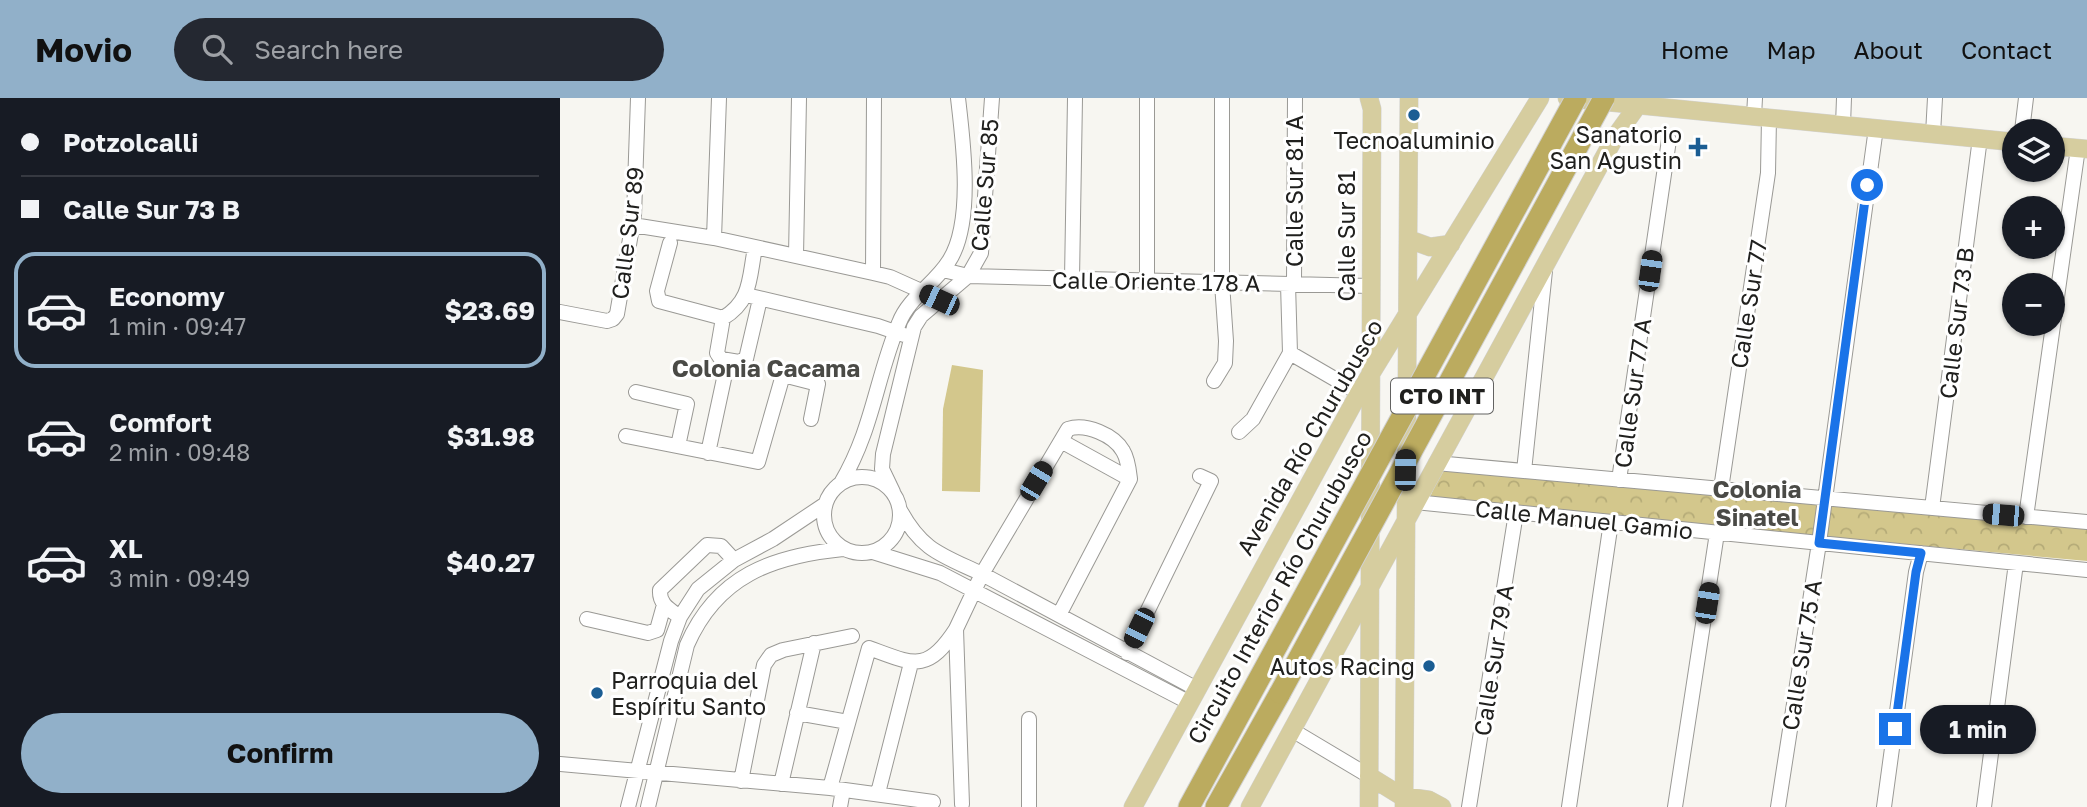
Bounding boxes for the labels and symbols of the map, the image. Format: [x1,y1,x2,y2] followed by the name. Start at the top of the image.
[1406,107,1422,123] marker: Tecnoaluminio
[1280,115,1308,267] street label: Calle Sur 81 A
[964,118,1004,252] street label: Calle Sur 85
[1549,120,1682,174] place label: Sanatorio San Agustin
[1334,126,1494,154] place label: Tecnoaluminio
[1688,137,1708,157] marker: Sanatorio San Agustin
[605,165,649,301] street label: Calle Sur 89
[1851,169,1883,201] route start
[1332,171,1360,301] street label: Calle Sur 81
[1724,238,1772,370] street label: Calle Sur 77
[1933,246,1979,400] street label: Calle Sur 73 B
[1637,249,1664,293] car
[1052,265,1260,297] street label: Calle Oriente 178 A
[916,282,963,318] car
[1230,314,1388,560] street label: Avenida Río Churubusco
[1608,316,1656,470] street label: Calle Sur 77 A
[672,353,860,382] district label: Colonia Cacama
[1391,378,1493,414] road number: CTO INT
[1181,426,1377,748] street label: Circuito Interior Río Churubusco
[1395,449,1416,491] car
[1017,458,1056,504] car
[1713,474,1801,531] district label: Colonia Sinatel
[1474,494,1694,544] street label: Calle Manuel Gamio
[1982,503,2025,527] car
[1775,578,1827,732] street label: Calle Sur 75 A
[1694,581,1721,625] car
[1467,582,1519,738] street label: Calle Sur 79 A
[1121,605,1158,651] car
[1270,652,1415,680] place label: Autos Racing
[1421,658,1437,674] marker: Autos Racing
[611,666,766,720] place label: Parroquia del Espíritu Santo
[589,685,605,701] marker: Parroquia del Espíritu Santo
[1920,704,2035,754] callout: 1 min
[1879,713,1911,745] route end

